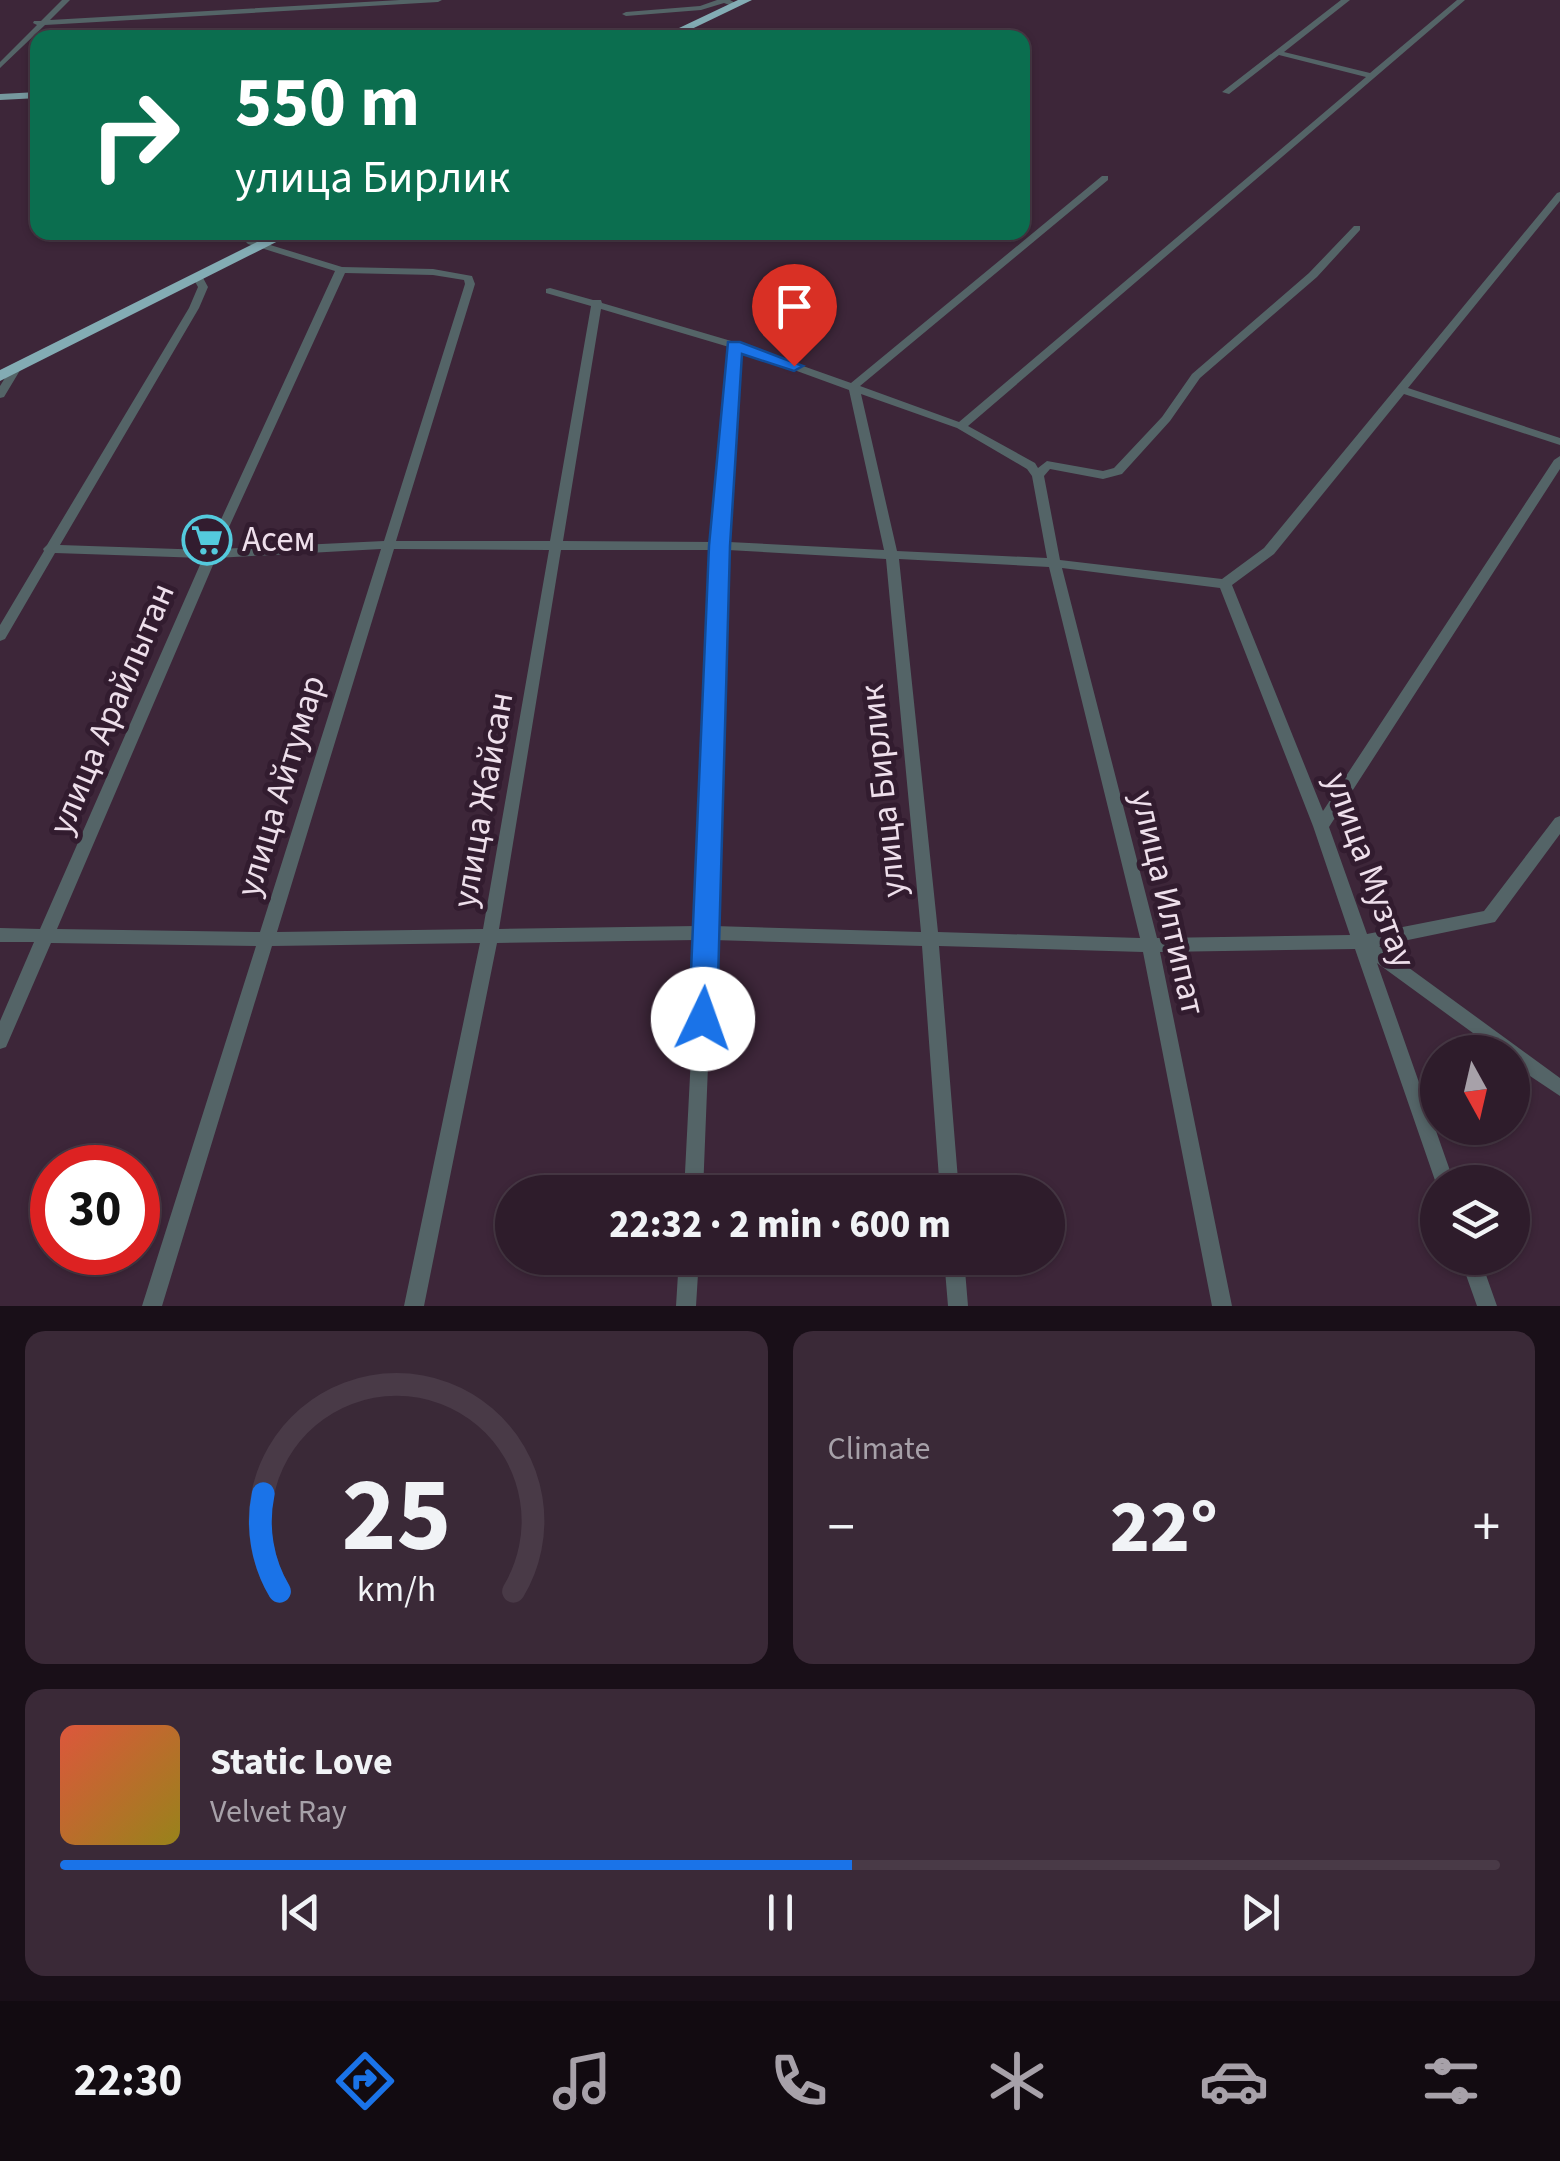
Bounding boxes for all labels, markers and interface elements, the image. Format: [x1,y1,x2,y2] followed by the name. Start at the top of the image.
[235,53,420,153] text: 550 m
[70,70,200,200] icon: right
[235,146,510,210] text: улица Бирлик
[752,264,837,367] pin
[767,279,822,334] icon: arrive
[181,514,233,566] supermarket icon: Асем
[242,515,316,565] place label: Асем
[36,575,188,843] street label: улица Арайлытан
[224,669,338,903] street label: улица Айтумар
[847,681,919,900] street label: улица Бирлик
[439,688,527,912] street label: улица Жайсан
[1312,765,1428,975] street label: улица Музтау
[1118,786,1218,1020] street label: улица Илтипат
[651,967,755,1071] position arrow
[1420,1035,1530,1145] north arrow
[1420,1035,1530,1275] map controls
[30,1145,160,1275] speed limit sign: 30
[1420,1165,1530,1275] button: layers
[609,1198,951,1252] text: 22:32 · 2 min · 600 m
[828,1426,930,1472] text: Climate
[341,1443,451,1591] text: 25
[1110,1474,1218,1581] text: 22°
[828,1489,855,1567] text: −
[1473,1489,1500,1567] text: +
[357,1564,436,1615] text: km/h
[210,1735,393,1789] text: Static Love
[210,1789,347,1835] text: Velvet Ray
[273,1885,328,1940] icon: previous
[753,1885,808,1940] icon: pause
[1233,1885,1288,1940] icon: next
[330,2046,400,2116] icon: directions
[547,2046,617,2116] icon: music
[764,2046,834,2116] icon: phone
[982,2046,1052,2116] icon: climate
[1199,2046,1269,2116] icon: car
[1416,2046,1486,2116] icon: filters
[74,2049,182,2113] text: 22:30

